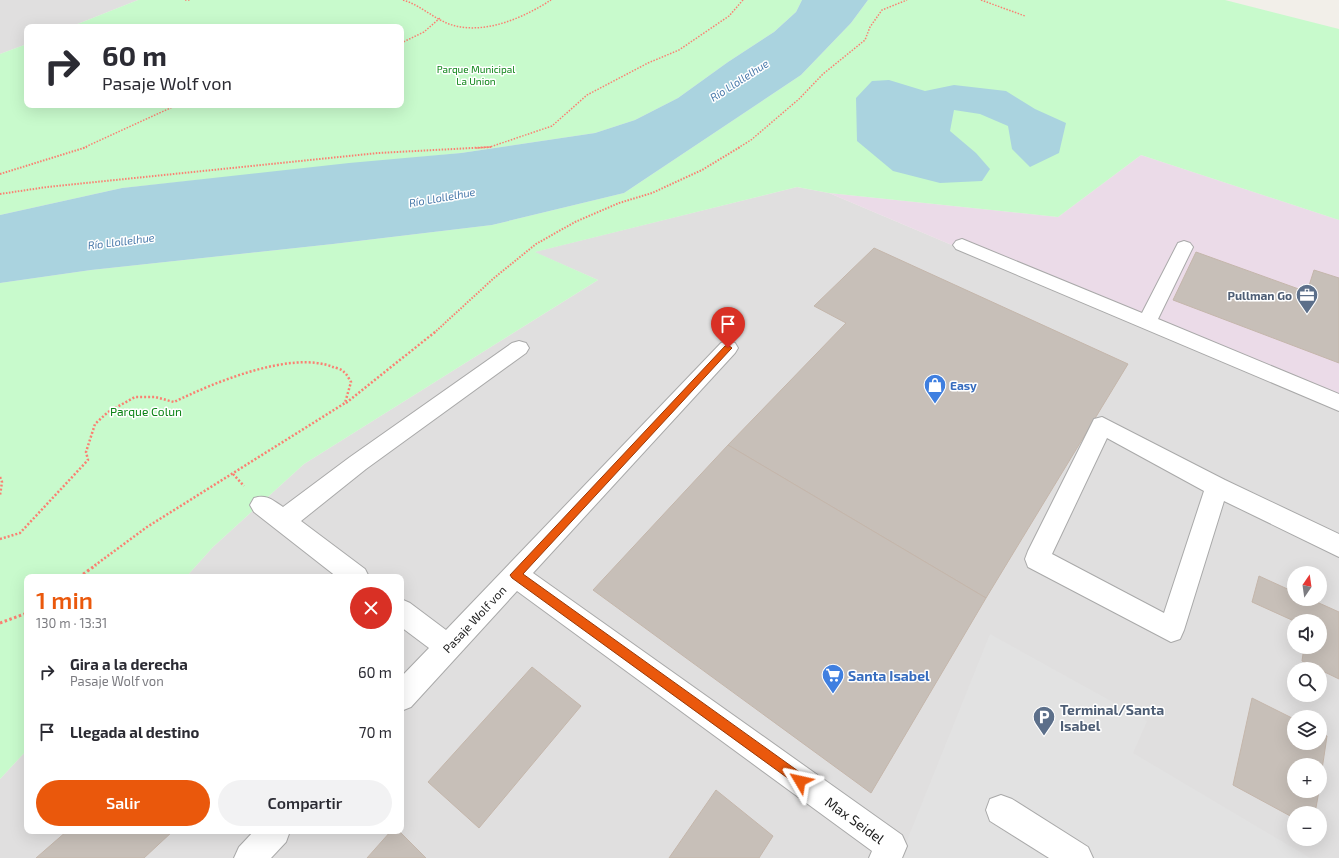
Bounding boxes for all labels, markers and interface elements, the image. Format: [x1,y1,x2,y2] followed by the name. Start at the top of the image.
[102,38,167,72] text: 60 m
[36,40,88,92] icon: right
[707,56,771,104] water label: Río Llollelhue
[437,63,515,87] park label: Parque Municipal La Union
[102,72,232,94] text: Pasaje Wolf von
[408,185,476,209] water label: Río Llollelhue
[87,230,155,252] water label: Río Llollelhue
[1294,282,1320,315] office icon: Pullman Go
[1228,288,1292,302] place label: Pullman Go
[711,307,745,348] pin
[717,313,739,335] icon: arrive
[922,372,948,405] shop icon: Easy
[950,378,977,393] place label: Easy
[110,404,182,418] park label: Parque Colun
[1287,566,1327,606] north arrow
[1287,566,1327,846] map controls
[439,583,509,656] street label: Pasaje Wolf von
[36,585,93,614] text: 1 min
[350,587,392,629] button: close
[1287,614,1327,654] button: sound
[36,615,107,631] text: 130 m · 13:31
[70,655,188,673] text: Gira a la derecha
[36,661,58,683] icon: right
[820,662,846,695] supermarket icon: Santa Isabel
[1287,662,1327,702] button: search
[358,663,392,681] text: 60 m
[848,667,930,684] place label: Santa Isabel
[70,673,164,689] text: Pasaje Wolf von
[1060,701,1164,734] place label: Terminal/Santa Isabel
[1031,704,1057,737] parking icon: Terminal/Santa Isabel
[1287,710,1327,750] button: layers
[36,721,58,743] icon: arrive
[70,723,199,741] text: Llegada al destino
[359,723,392,741] text: 70 m
[1287,758,1327,798] button: +
[779,760,821,802] position arrow
[36,780,210,826] button: Salir
[218,780,392,826] button: Compartir
[822,793,889,848] street label: Max Seidel
[1287,806,1327,846] button: −

